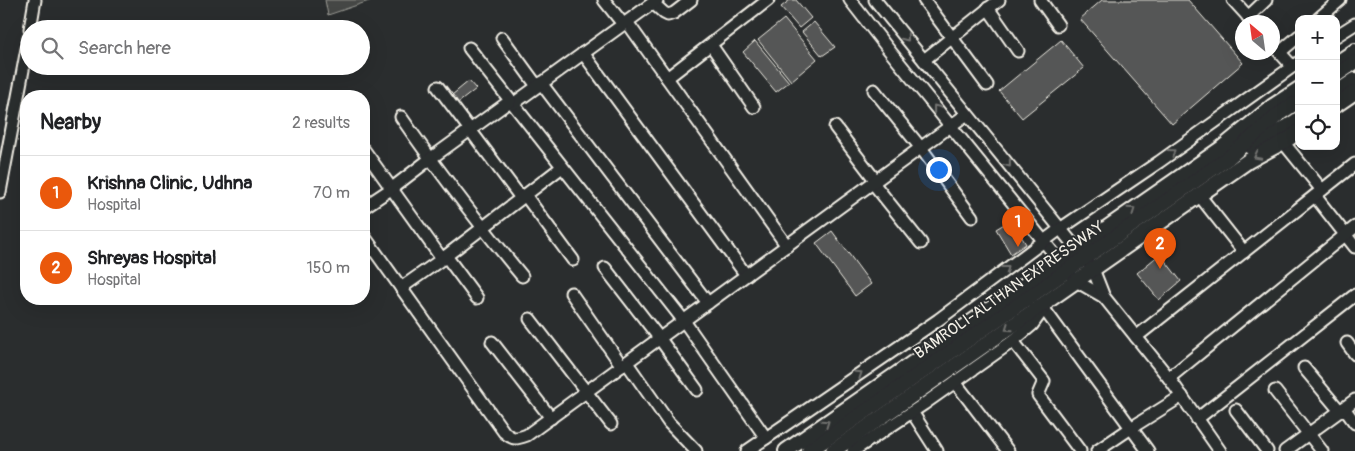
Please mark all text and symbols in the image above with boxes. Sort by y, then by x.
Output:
north arrow [1235,15,1280,60]
map controls [1295,15,1340,150]
button: + [1295,15,1340,60]
search box [20,20,370,75]
one-way arrow [901,32,909,41]
icon: search [38,34,66,62]
text: Search here [78,36,171,60]
button: − [1295,60,1340,105]
one-way arrow [932,104,941,113]
button: locate [1295,105,1340,150]
text: Nearby [40,109,101,136]
text: 2 results [292,113,350,133]
one-way arrow [1166,149,1176,158]
one-way arrow [1253,150,1262,160]
your location [926,157,952,183]
one-way arrow [1003,159,1012,168]
text: Krishna Clinic, Udhna [87,171,252,195]
text: 1 [53,183,59,203]
text: 70 m [313,183,350,203]
text: Hospital [87,195,141,215]
pin: 1 [1002,206,1034,247]
one-way arrow [1126,207,1135,216]
street label: BAMROLI-ALTHAN EXPRESSWAY [910,217,1108,363]
pin: 2 [1144,228,1176,269]
text: Shreyas Hospital [87,246,216,270]
text: 2 [52,258,60,278]
text: 150 m [306,258,350,278]
one-way arrow [1000,267,1009,275]
text: Hospital [87,270,141,290]
one-way arrow [1004,322,1014,331]
one-way arrow [854,371,863,380]
one-way arrow [820,420,830,429]

